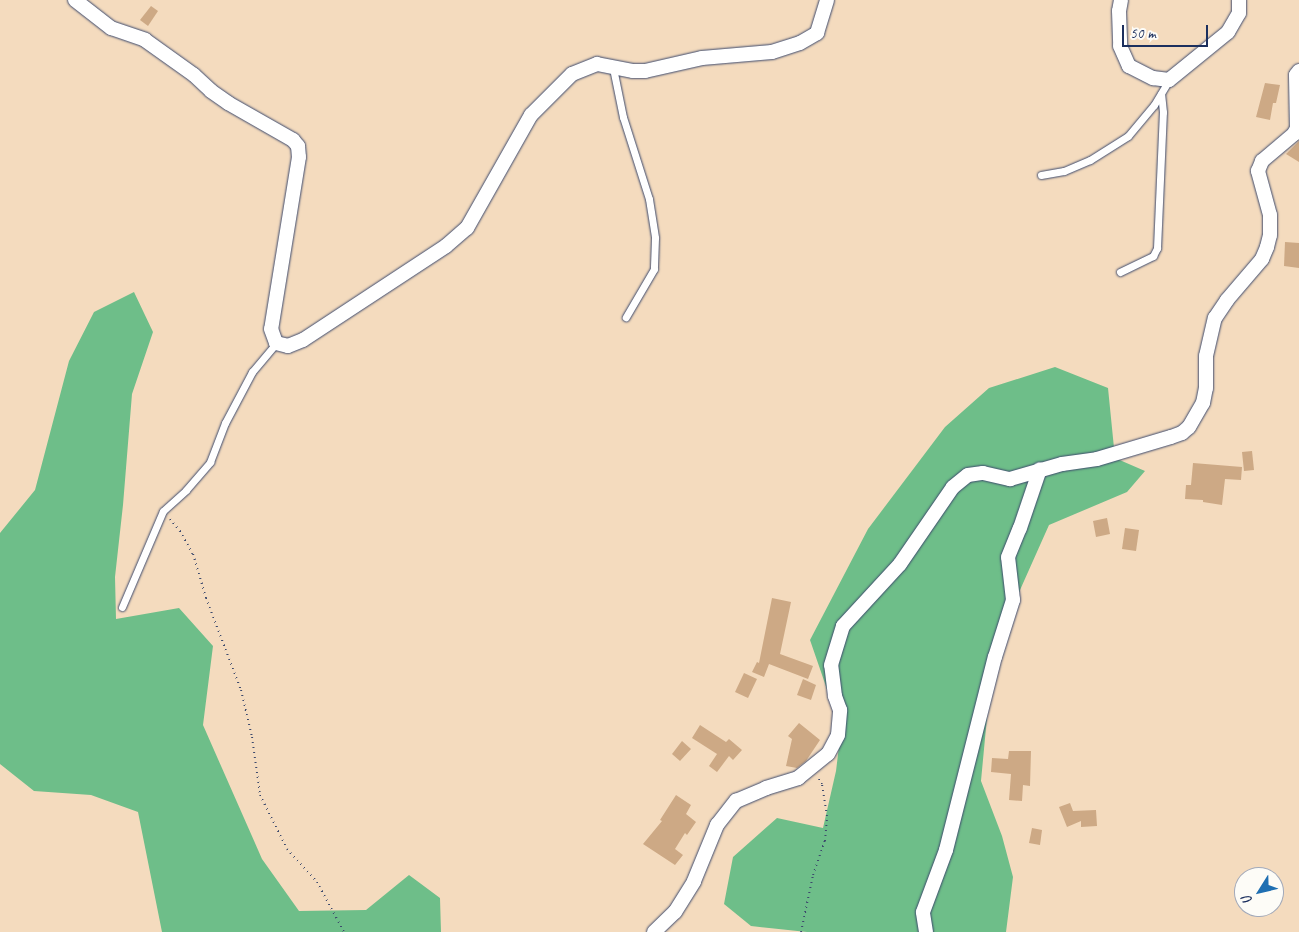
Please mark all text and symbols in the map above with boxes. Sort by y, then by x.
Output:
scale bar [1124,15,1210,47]
text: 50 m [1130,24,1156,43]
north arrow [1234,867,1284,917]
text: U [1238,893,1256,908]

